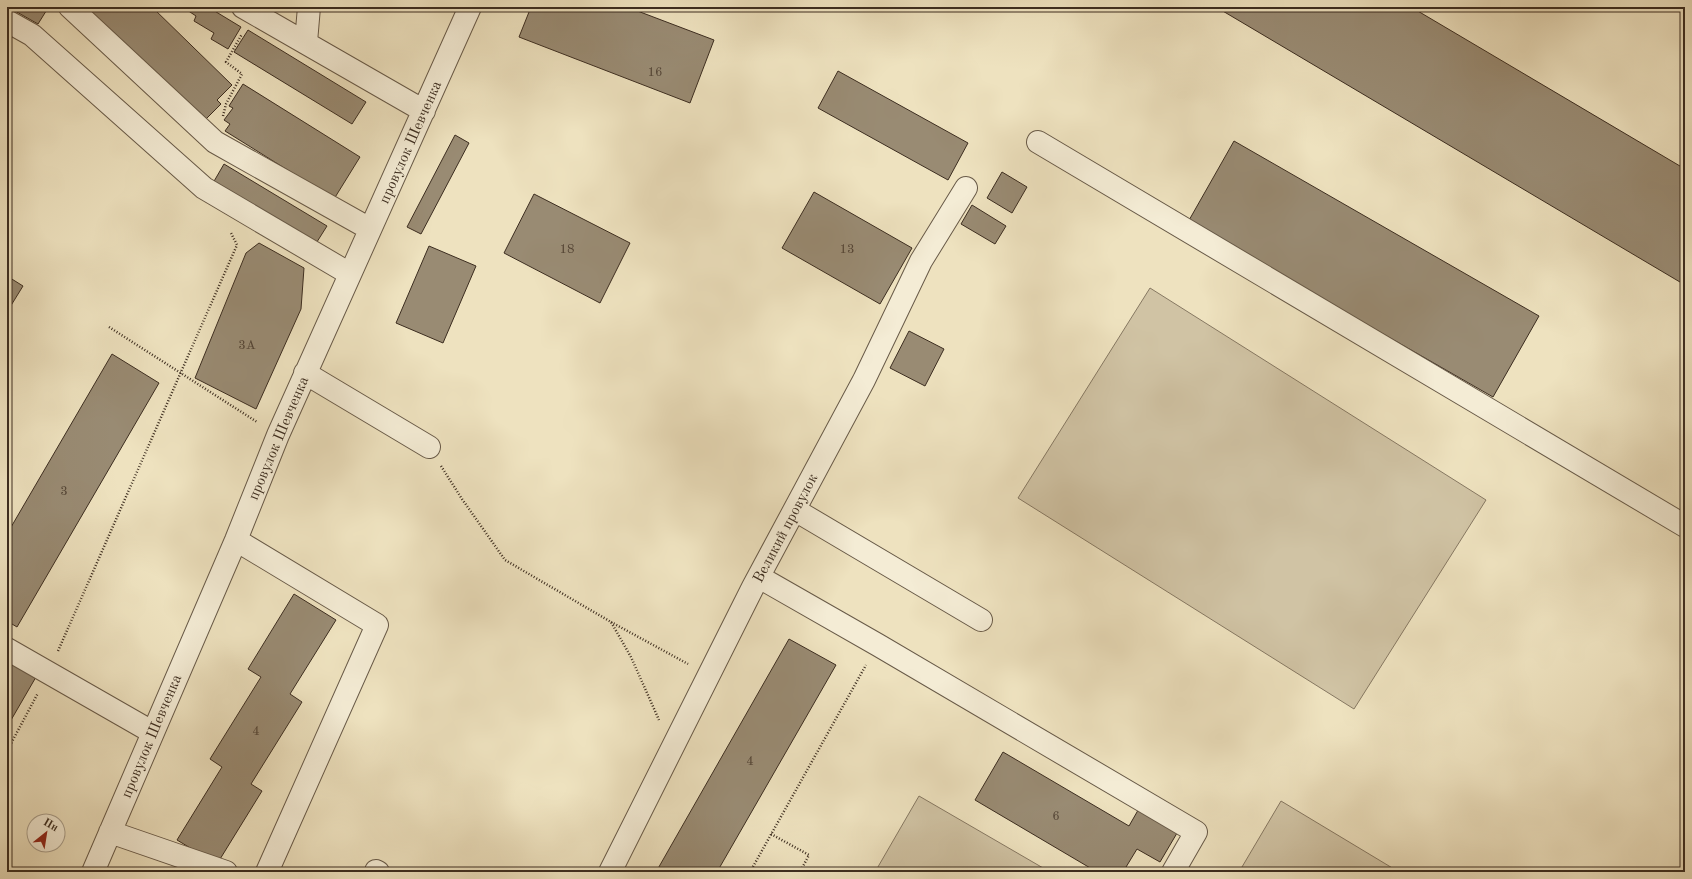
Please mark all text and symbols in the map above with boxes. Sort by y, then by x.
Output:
house number: 16 [647,66,663,79]
street label: провулок Шевченка [378,78,445,206]
house number: 18 [559,243,575,256]
house number: 13 [839,243,855,256]
house number: 3А [238,339,256,352]
street label: провулок Шевченка [247,374,312,503]
street label: Великий провулок [751,471,822,586]
house number: 3 [60,485,68,498]
street label: провулок Шевченка [120,672,185,801]
house number: 4 [252,725,260,738]
house number: 4 [746,755,754,768]
house number: 6 [1052,810,1060,823]
north arrow [26,813,66,853]
text: Пн [41,817,60,834]

